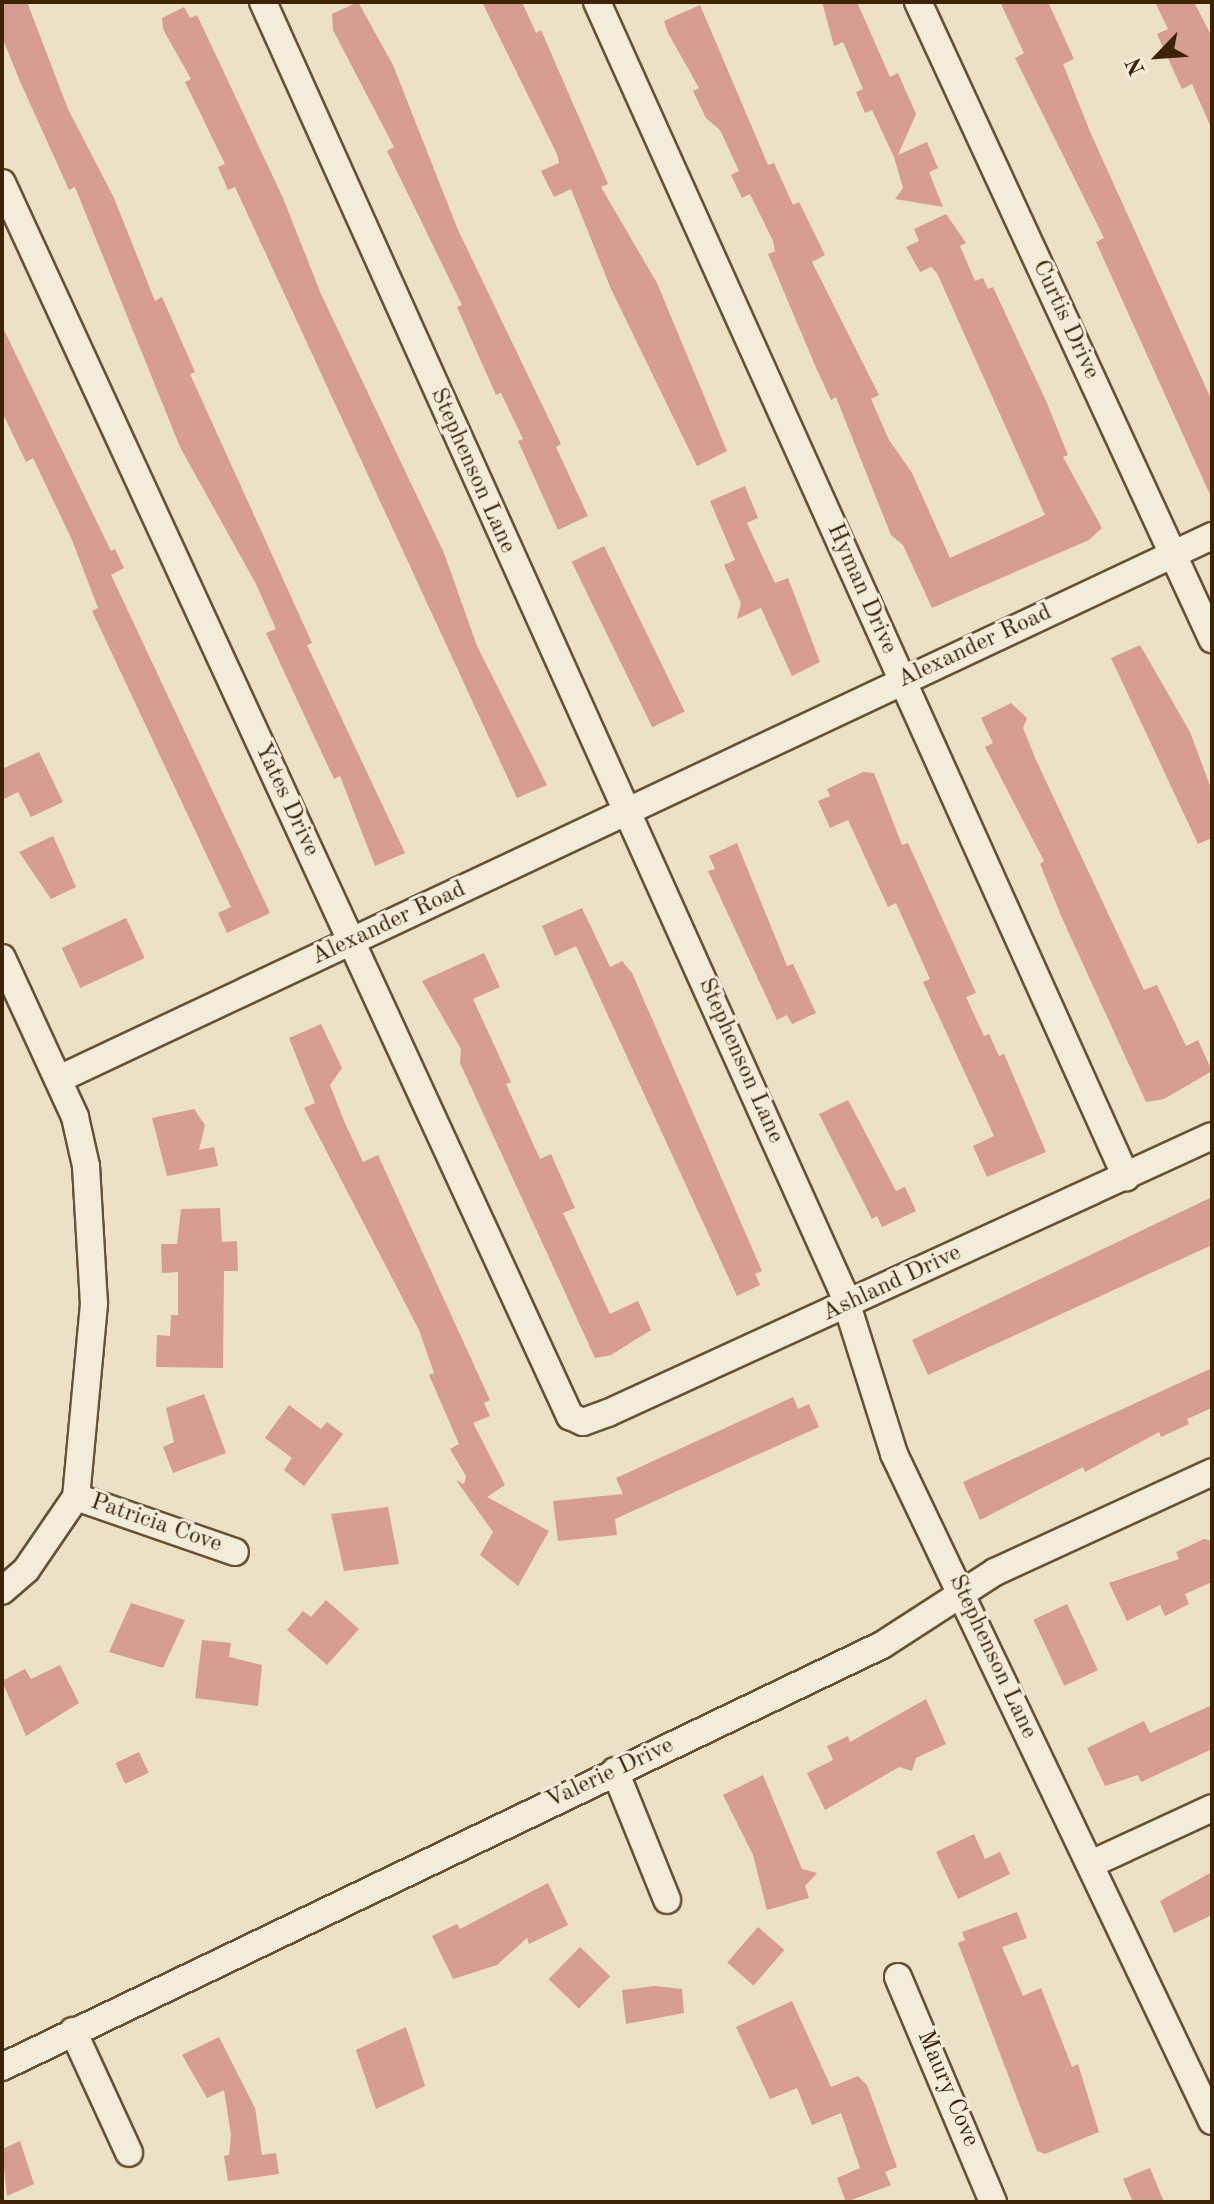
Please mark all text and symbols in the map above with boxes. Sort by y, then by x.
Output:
north arrow [1118,16,1198,96]
text: N [1123,54,1150,78]
street label: Curtis Drive [1025,256,1105,384]
street label: Stephenson Lane [423,384,521,558]
street label: Hyman Drive [819,519,903,659]
street label: Alexander Road [893,599,1057,695]
street label: Yates Drive [247,739,325,861]
street label: Alexander Road [307,876,471,972]
street label: Stephenson Lane [691,974,789,1148]
street label: Ashland Drive [818,1239,966,1329]
street label: Patricia Cove [87,1488,225,1560]
street label: Stephenson Lane [941,1570,1043,1744]
street label: Valerie Drive [542,1732,678,1816]
street label: Maury Cove [910,2026,984,2152]

